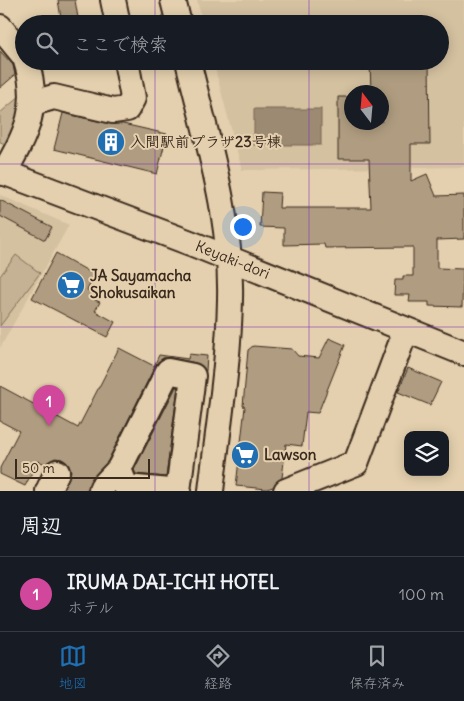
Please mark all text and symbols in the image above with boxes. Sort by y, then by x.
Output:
search box [15,15,449,70]
icon: search [33,29,61,57]
text: ここで検索 [73,32,168,56]
north arrow [344,85,389,130]
building icon: 入間駅前プラザ23号棟 [96,127,126,157]
place label: 入間駅前プラザ23号棟 [130,132,282,151]
your location [230,214,256,240]
street label: Keyaki-dori [193,236,273,283]
place label: JA Sayamacha Shokusaikan [90,266,192,302]
supermarket icon: JA Sayamacha Shokusaikan [56,270,86,300]
pin: 1 [33,385,65,426]
map controls [404,431,449,476]
button: layers [404,431,449,476]
supermarket icon: Lawson [230,440,260,470]
place label: Lawson [264,445,317,464]
scale bar [15,456,150,479]
text: 50 m [22,459,55,477]
text: 周辺 [20,512,62,539]
text: IRUMA DAI-ICHI HOTEL [67,570,279,594]
text: 1 [33,584,39,604]
text: 100 m [399,584,444,604]
text: ホテル [67,597,114,617]
tab: 地図 [59,642,87,692]
tab: 経路 [204,642,232,692]
tab: 保存済み [349,642,405,692]

